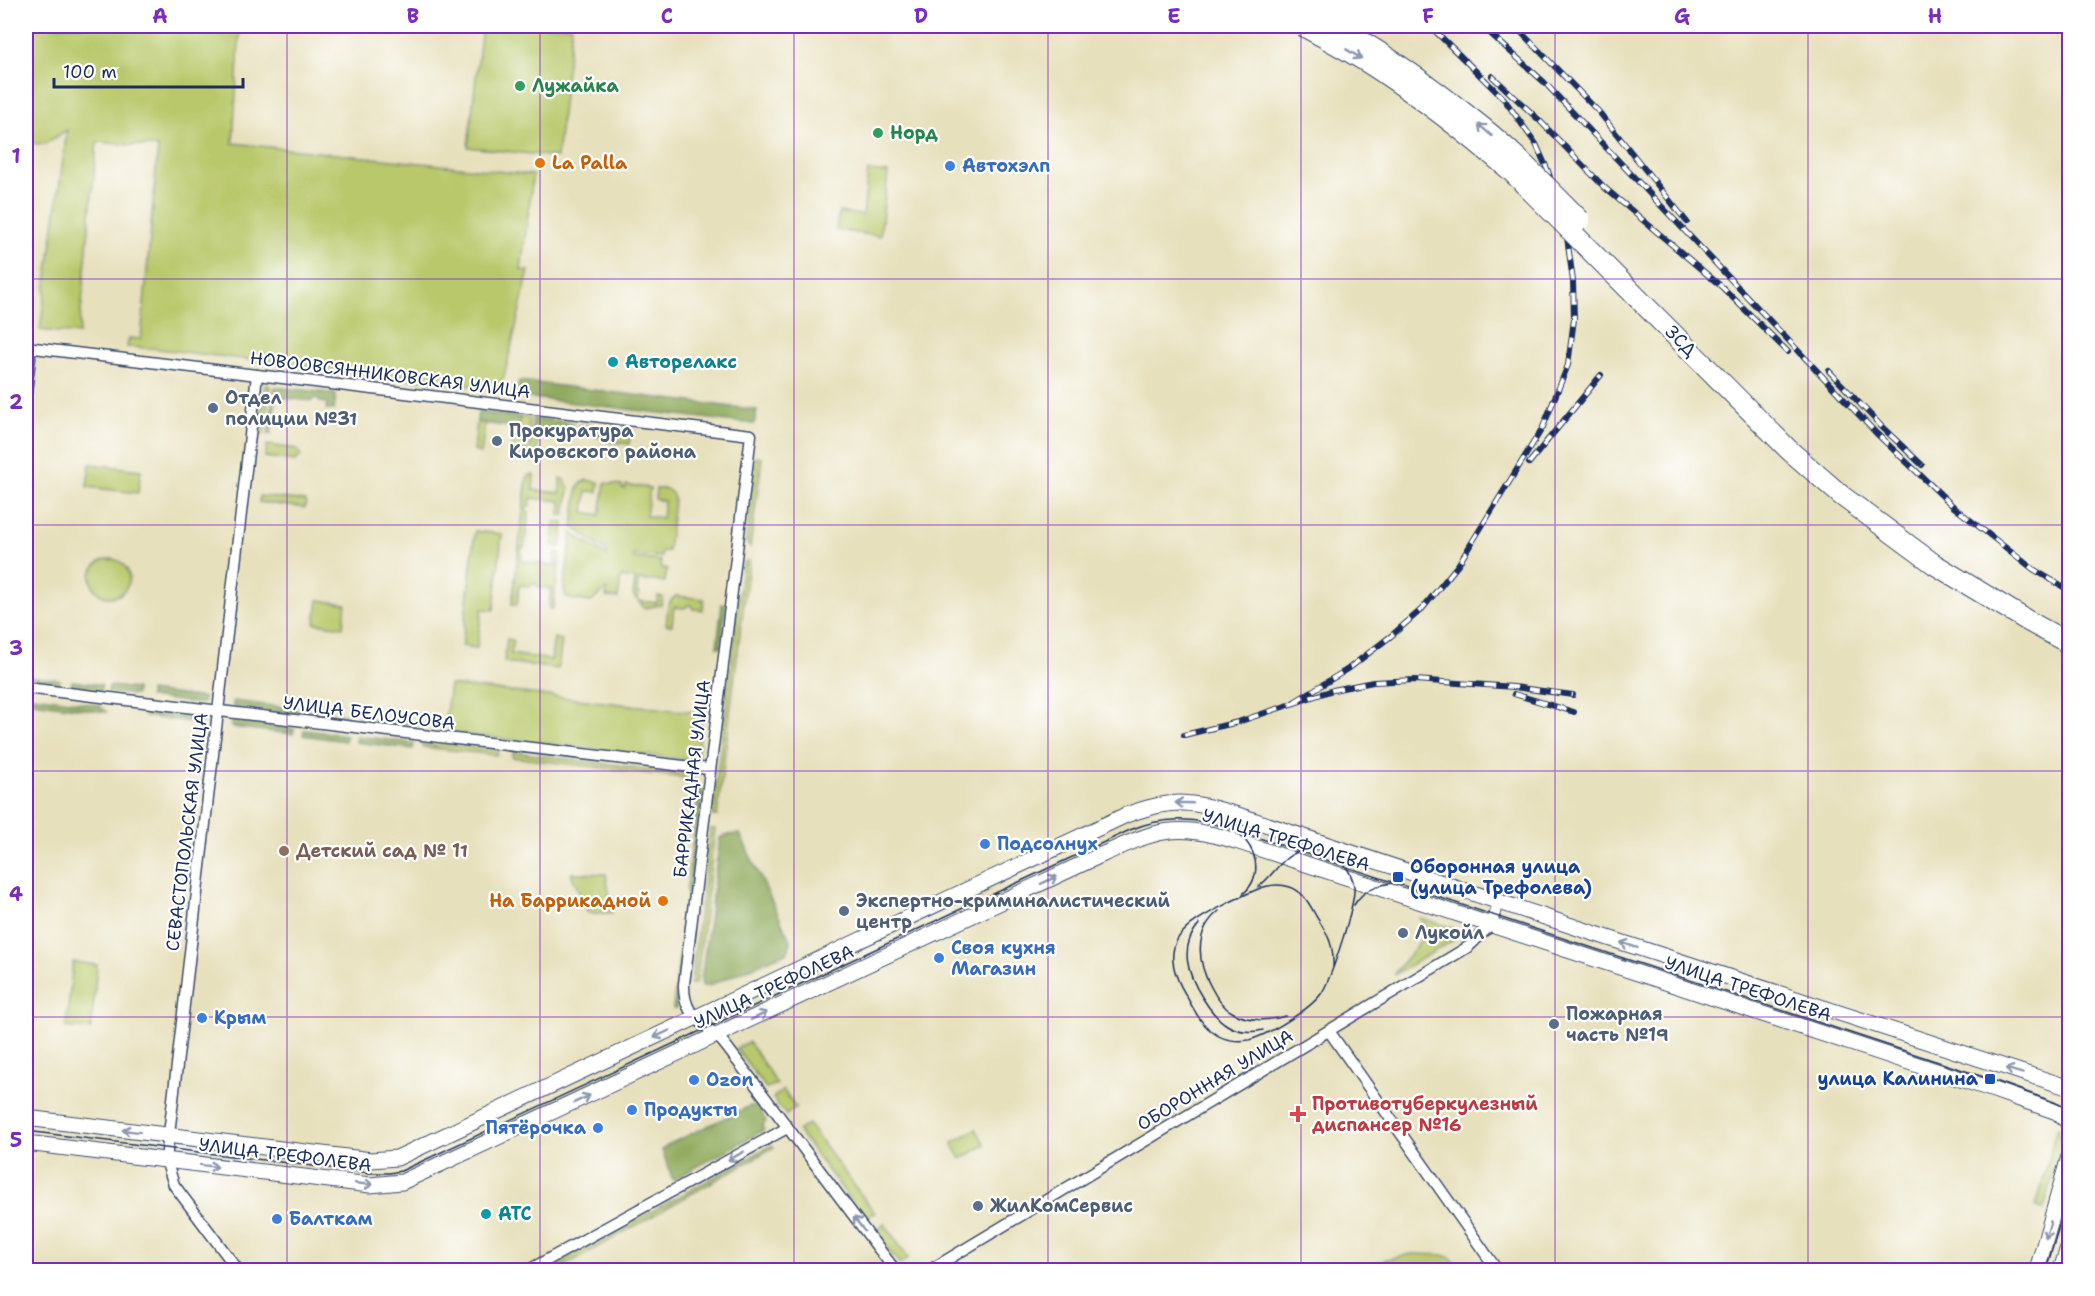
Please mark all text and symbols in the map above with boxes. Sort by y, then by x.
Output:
text: A [152,3,168,29]
text: B [407,3,419,29]
text: C [661,3,673,29]
text: D [914,3,928,29]
text: E [1167,3,1181,29]
text: F [1422,3,1434,29]
text: G [1674,3,1690,29]
text: H [1928,3,1942,29]
one-way arrow [1345,49,1362,61]
scale bar [54,51,243,89]
text: 100 m [63,60,117,84]
place label: Лужайка [532,74,619,98]
marker: Лужайка [513,79,527,93]
place label: Норд [890,121,938,145]
one-way arrow [1478,123,1493,137]
marker: Норд [871,126,885,140]
text: 1 [11,143,21,169]
place label: La Palla [552,151,628,175]
place label: Автохэлп [962,154,1051,178]
marker: La Palla [533,156,547,170]
marker: Автохэлп [943,159,957,173]
street label: ЗСД [1660,320,1702,362]
street label: НОВООВСЯННИКОВСКАЯ УЛИЦА [248,346,532,404]
place label: Авторелакс [625,350,737,374]
marker: Авторелакс [606,355,620,369]
place label: Отдел полиции №31 [225,386,357,431]
text: 2 [9,389,23,415]
marker: Отдел полиции №31 [206,401,220,415]
place label: Прокуратура Кировского района [509,419,697,464]
marker: Прокуратура Кировского района [490,434,504,448]
text: 3 [9,635,23,661]
street label: БАРРИКАДНАЯ УЛИЦА [668,678,716,880]
street label: УЛИЦА БЕЛОУСОВА [282,691,456,735]
street label: СЕВАСТОПОЛЬСКАЯ УЛИЦА [160,711,214,953]
one-way arrow [1174,797,1194,809]
street label: УЛИЦА ТРЕФОЛЕВА [1199,803,1373,877]
place label: Подсолнух [997,832,1098,856]
marker: Подсолнух [978,837,992,851]
place label: Детский сад № 11 [296,839,468,863]
marker: Детский сад № 11 [277,844,291,858]
place label: Оборонная улица (улица Трефолева) [1410,855,1592,900]
marker: Оборонная улица (улица Трефолева) [1391,870,1405,884]
one-way arrow [1040,873,1058,885]
text: 4 [9,881,23,907]
place label: На Баррикадной [489,889,652,913]
place label: Экспертно-криминалистический центр [856,889,1171,934]
marker: На Баррикадной [656,894,670,908]
marker: Экспертно-криминалистический центр [837,904,851,918]
place label: Лукойл [1415,921,1484,945]
marker: Лукойл [1396,926,1410,940]
place label: Своя кухня Магазин [951,936,1056,981]
street label: УЛИЦА ТРЕФОЛЕВА [690,939,858,1035]
one-way arrow [1620,939,1639,950]
marker: Своя кухня Магазин [932,951,946,965]
street label: УЛИЦА ТРЕФОЛЕВА [1662,951,1834,1027]
place label: Пожарная часть №19 [1566,1002,1669,1047]
place label: Крым [214,1006,266,1030]
one-way arrow [749,1009,767,1021]
marker: Крым [195,1011,209,1025]
marker: Пожарная часть №19 [1547,1017,1561,1031]
street label: ОБОРОННАЯ УЛИЦА [1133,1024,1297,1136]
one-way arrow [653,1029,671,1041]
one-way arrow [2005,1065,2024,1076]
place label: улица Калинина [1818,1067,1979,1091]
place label: Ozon [706,1068,753,1092]
marker: улица Калинина [1983,1072,1997,1086]
marker: Ozon [687,1073,701,1087]
one-way arrow [573,1092,591,1104]
place label: Противотуберкулезный диспансер №16 [1312,1092,1538,1137]
place label: Продукты [644,1098,738,1122]
marker: Продукты [625,1103,639,1117]
marker: Противотуберкулезный диспансер №16 [1289,1105,1307,1123]
place label: Пятёрочка [486,1116,587,1140]
marker: Пятёрочка [591,1121,605,1135]
one-way arrow [121,1125,141,1136]
text: 5 [10,1127,22,1153]
street label: УЛИЦА ТРЕФОЛЕВА [197,1132,373,1178]
one-way arrow [728,1150,745,1162]
one-way arrow [198,1160,218,1171]
one-way arrow [353,1179,373,1190]
place label: ЖилКомСервис [990,1194,1133,1218]
marker: ЖилКомСервис [971,1199,985,1213]
place label: АТС [498,1202,532,1226]
place label: Балткам [289,1207,373,1231]
marker: АТС [479,1207,493,1221]
marker: Балткам [270,1212,284,1226]
one-way arrow [853,1216,866,1232]
one-way arrow [2042,1220,2053,1239]

